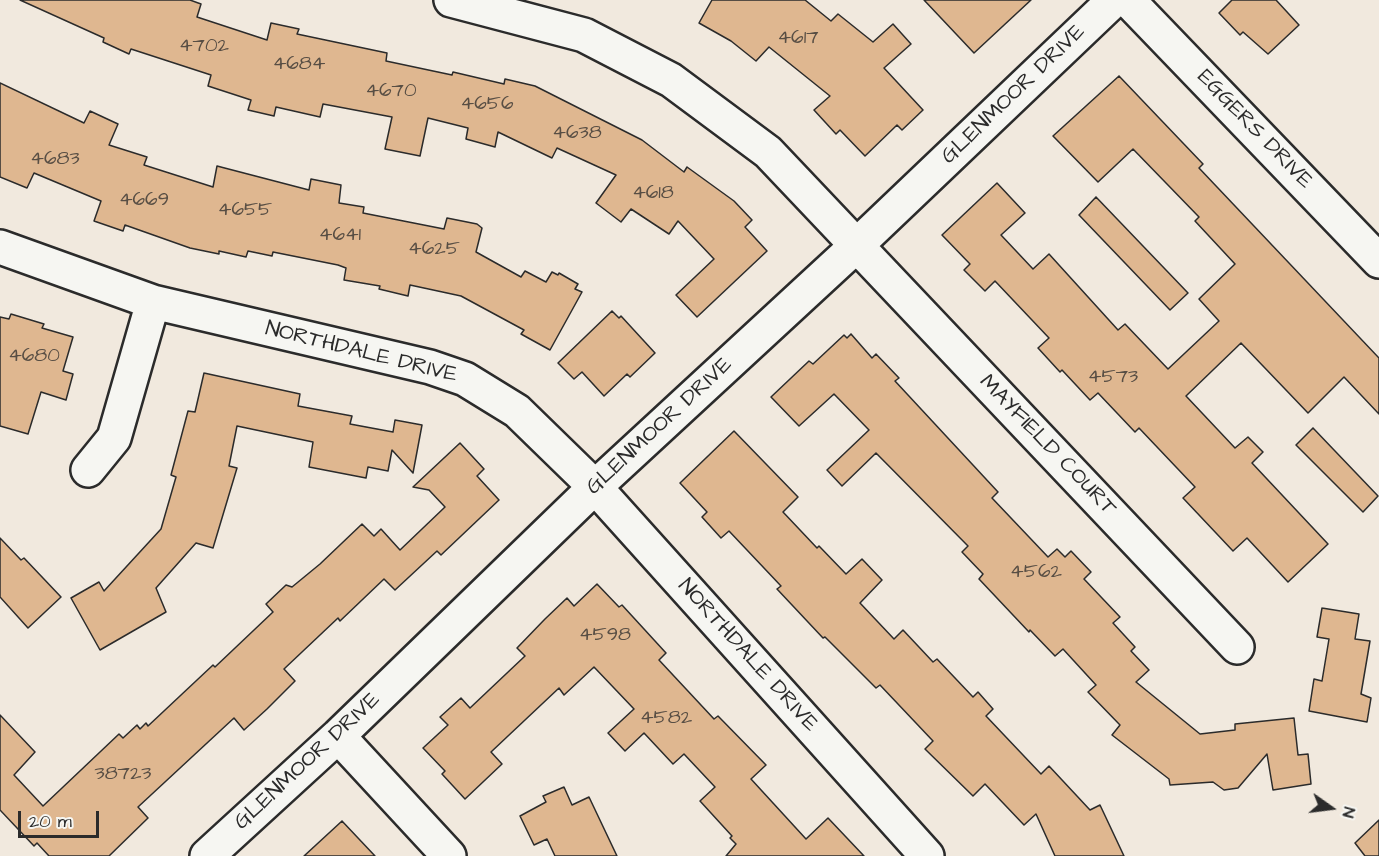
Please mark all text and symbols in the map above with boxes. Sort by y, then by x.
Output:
street label: GLENMOOR DRIVE [937,20,1091,170]
house number: 4617 [777,27,819,51]
house number: 4702 [179,35,229,59]
house number: 4684 [273,53,325,77]
street label: EGGERS DRIVE [1191,65,1317,195]
house number: 4670 [365,80,417,104]
house number: 4656 [461,93,513,117]
house number: 4638 [552,122,602,146]
house number: 4683 [30,148,80,172]
house number: 4618 [632,182,674,206]
house number: 4669 [119,189,169,213]
house number: 4655 [218,199,272,223]
house number: 4641 [319,224,361,248]
house number: 4625 [408,238,460,262]
street label: NORTHDALE DRIVE [262,316,460,390]
house number: 4680 [8,345,60,369]
street label: GLENMOOR DRIVE [582,353,738,501]
house number: 4573 [1088,366,1138,390]
street label: MAYFIELD COURT [973,370,1121,522]
house number: 4562 [1010,561,1062,585]
street label: NORTHDALE DRIVE [671,574,823,738]
house number: 4598 [579,624,631,648]
street label: GLENMOOR DRIVE [230,688,386,836]
house number: 4582 [640,707,692,731]
house number: 38723 [94,763,152,787]
north arrow [1301,778,1361,838]
scale bar [21,799,102,837]
text: N [1337,805,1360,820]
text: 20 m [29,809,72,834]

